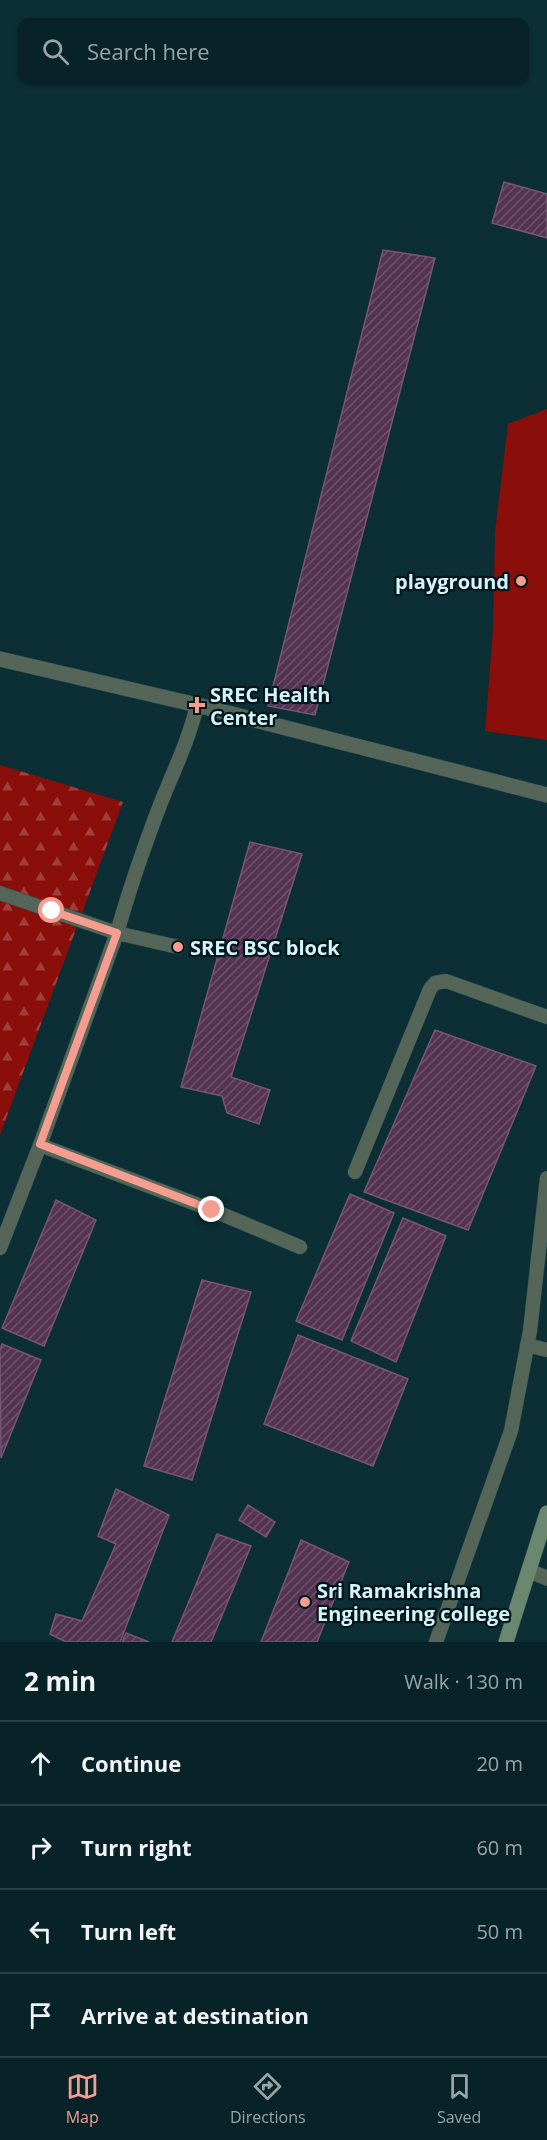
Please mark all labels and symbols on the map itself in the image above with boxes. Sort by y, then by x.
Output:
place label: playground [395,568,509,595]
marker: playground [514,574,528,588]
place label: SREC Health Center [210,681,331,731]
marker: SREC Health Center [188,696,206,714]
route start [38,897,64,923]
place label: SREC BSC block [190,934,340,961]
marker: SREC BSC block [171,940,185,954]
route end [198,1196,224,1222]
place label: Sri Ramakrishna Engineering college [317,1577,510,1627]
marker: Sri Ramakrishna Engineering college [298,1595,312,1609]

